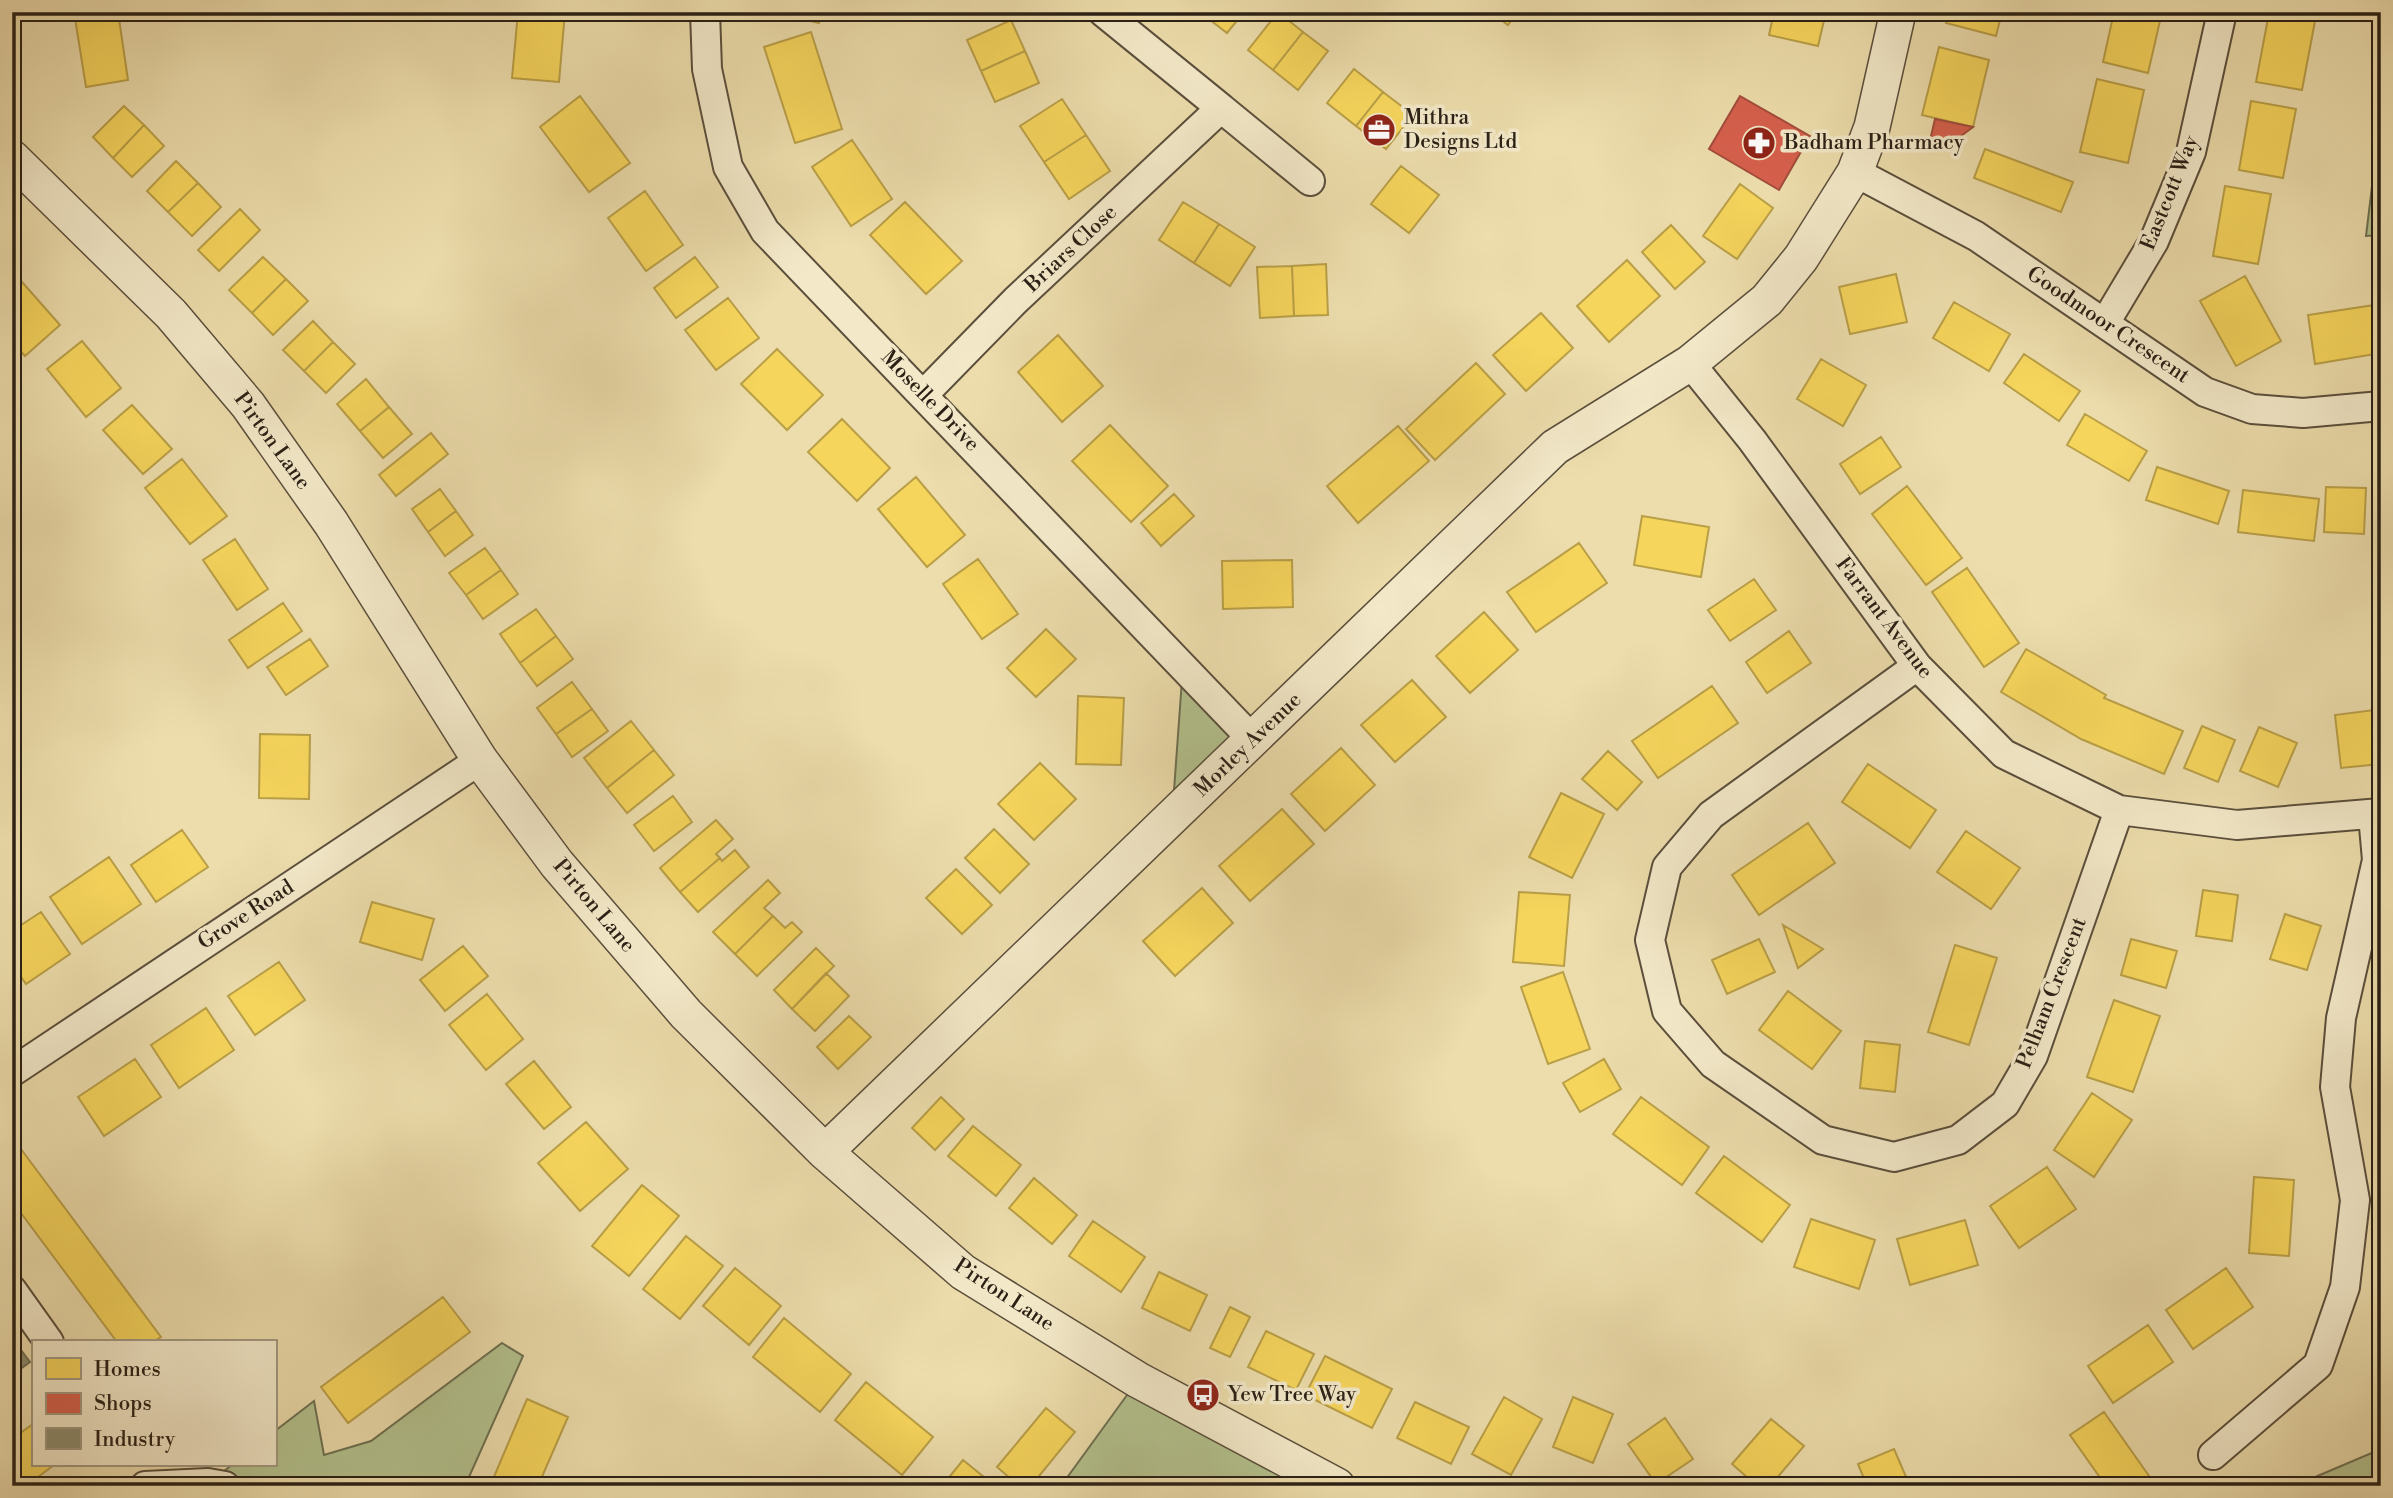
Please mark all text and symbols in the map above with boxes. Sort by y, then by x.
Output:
place label: Mithra Designs Ltd [1404,105,1517,155]
office icon: Mithra Designs Ltd [1360,111,1398,149]
pharmacy icon: Badham Pharmacy [1740,124,1778,162]
place label: Badham Pharmacy [1783,130,1965,156]
street label: Eastcott Way [2135,131,2205,254]
street label: Briars Close [1019,200,1123,299]
street label: Goodmoor Crescent [2022,261,2195,389]
street label: Moselle Drive [875,345,985,457]
street label: Pirton Lane [228,387,316,495]
street label: Farrant Avenue [1830,552,1938,684]
street label: Morley Avenue [1189,687,1307,803]
street label: Pirton Lane [547,854,641,958]
street label: Grove Road [193,874,299,956]
street label: Pelham Crescent [2011,913,2093,1072]
street label: Pirton Lane [949,1253,1059,1337]
legend [32,1340,276,1466]
text: Homes [94,1357,161,1383]
bus stop icon: Yew Tree Way [1184,1376,1222,1414]
place label: Yew Tree Way [1227,1382,1357,1408]
text: Shops [94,1391,152,1417]
text: Industry [94,1427,176,1453]

